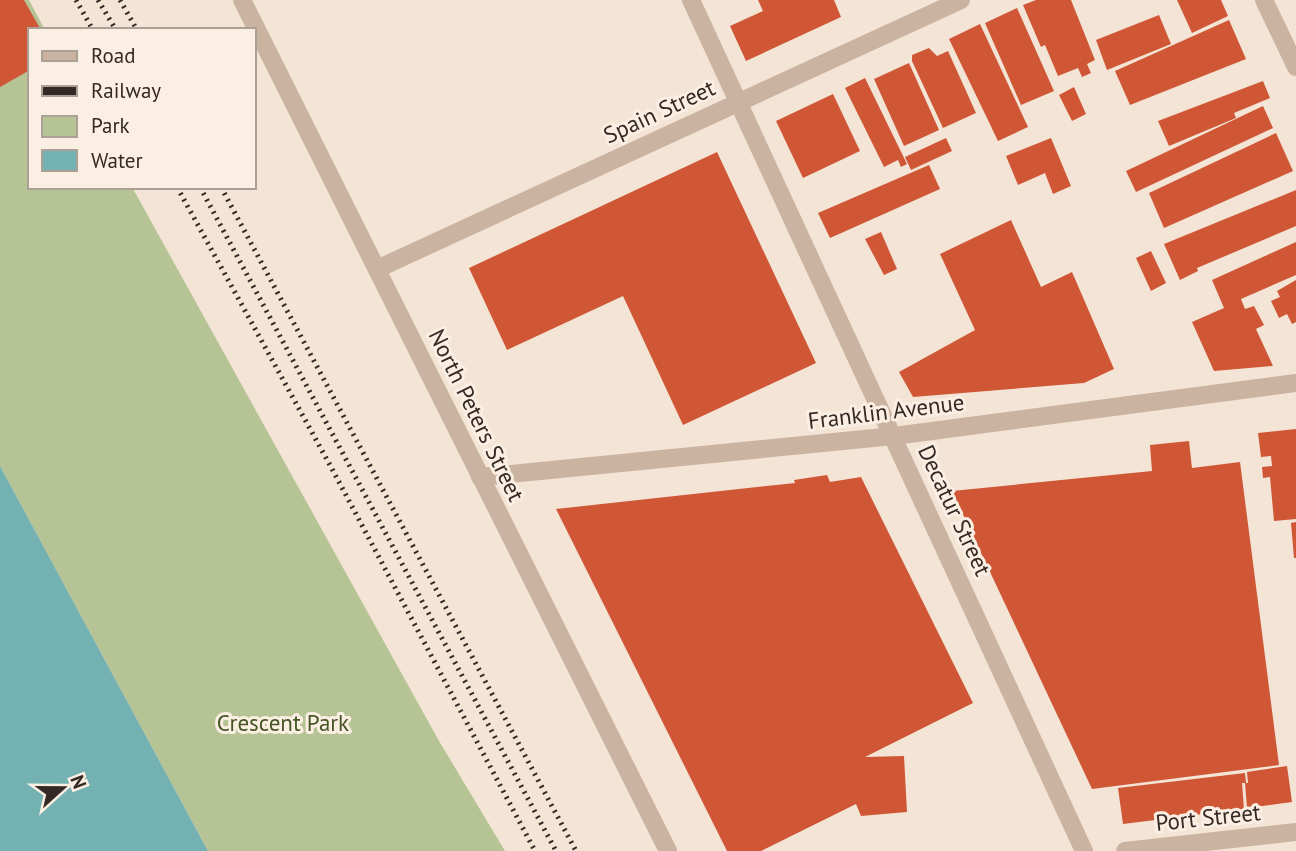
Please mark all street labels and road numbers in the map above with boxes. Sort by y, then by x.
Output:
street label: Spain Street [599,72,720,149]
street label: North Peters Street [423,324,531,506]
street label: Franklin Avenue [806,387,966,435]
street label: Decatur Street [912,440,998,580]
street label: Port Street [1154,797,1262,837]

